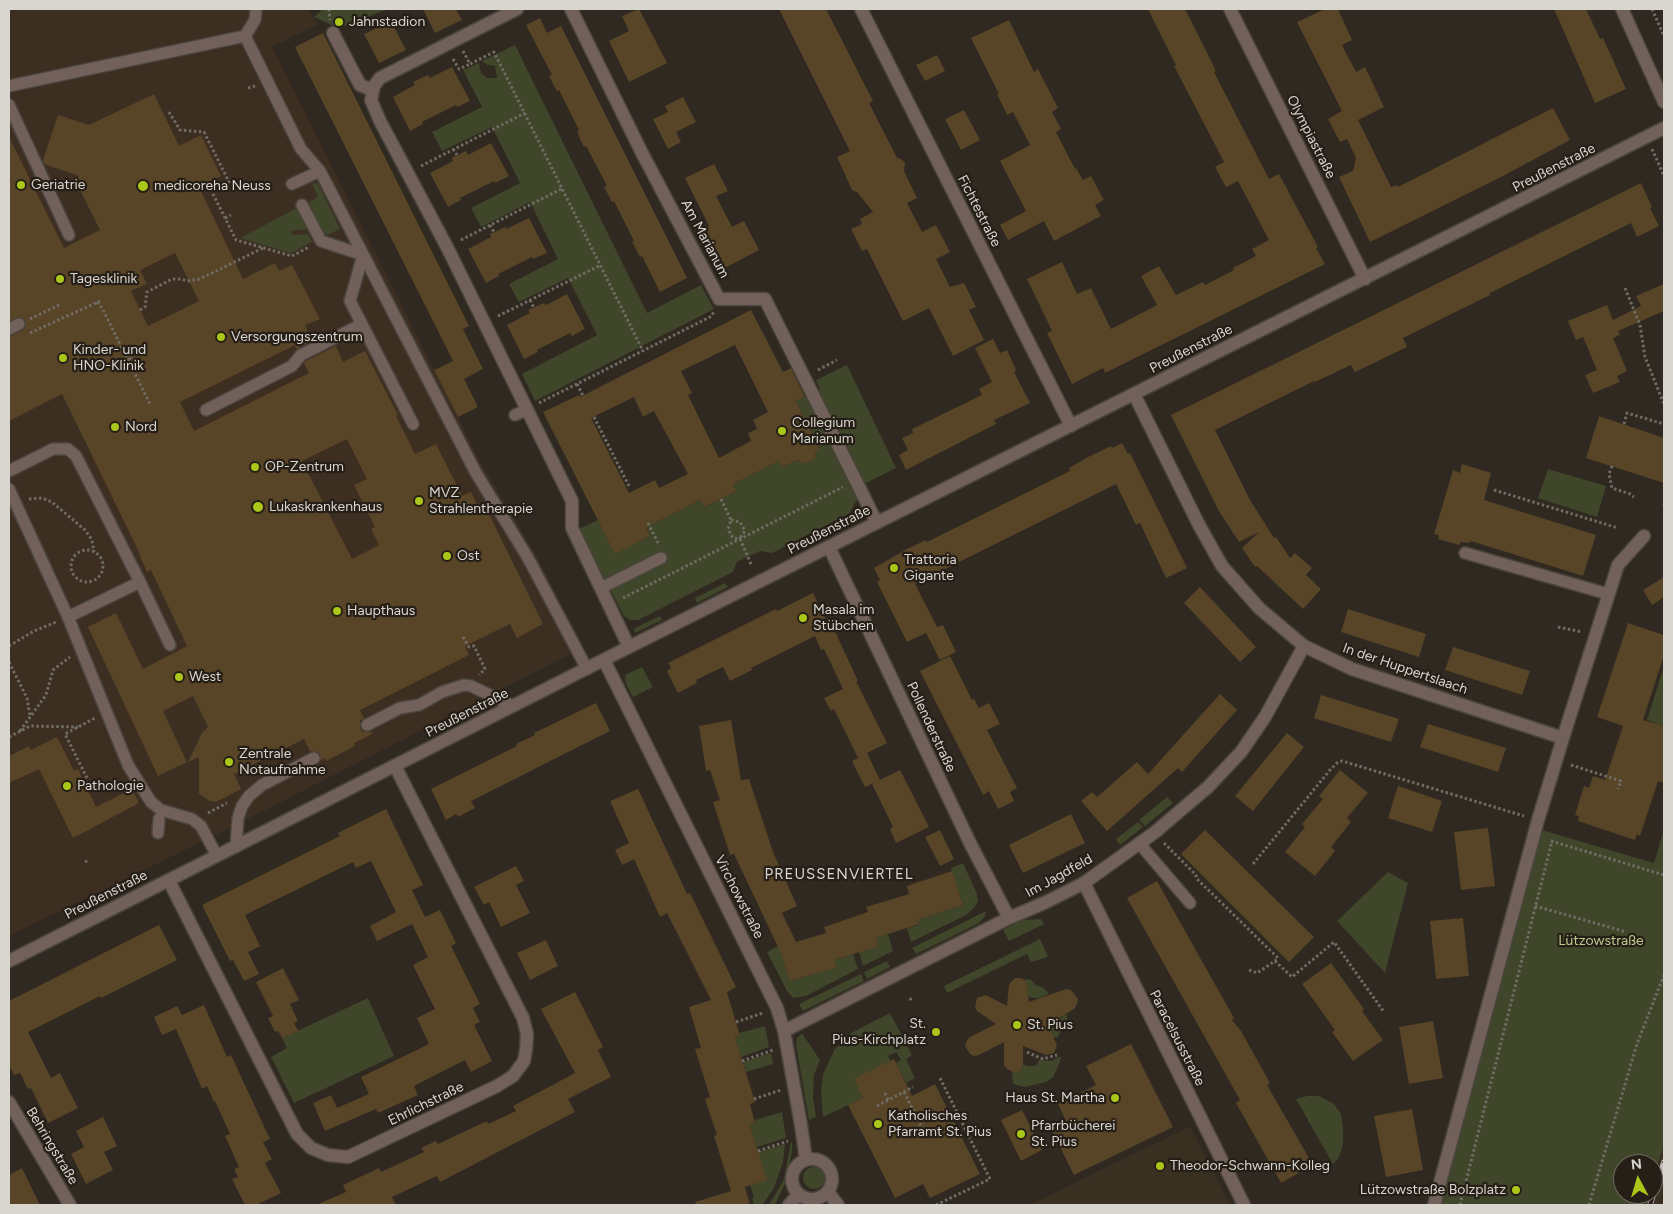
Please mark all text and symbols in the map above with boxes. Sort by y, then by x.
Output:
place label: Jahnstadion [349,14,425,30]
marker: Jahnstadion [333,16,345,28]
street label: Olympiastraße [1283,93,1339,181]
street label: Preußenstraße [1510,140,1598,196]
street label: Fichtestraße [954,172,1004,250]
place label: Geriatrie [31,177,85,193]
place label: medicoreha Neuss [154,178,271,194]
marker: Geriatrie [15,179,27,191]
marker: medicoreha Neuss [136,179,150,193]
street label: Am Marianum [677,197,733,281]
place label: Tagesklinik [70,271,137,287]
marker: Tagesklinik [54,273,66,285]
street label: Preußenstraße [1147,321,1235,377]
place label: Versorgungszentrum [231,329,363,345]
marker: Versorgungszentrum [215,331,227,343]
place label: Kinder- und HNO-Klinik [73,342,146,374]
marker: Kinder- und HNO-Klinik [57,352,69,364]
place label: Collegium Marianum [792,415,855,448]
place label: Nord [125,419,157,435]
marker: Nord [109,421,121,433]
marker: Collegium Marianum [776,425,788,437]
place label: OP-Zentrum [265,459,344,475]
marker: OP-Zentrum [249,461,261,473]
place label: MVZ Strahlentherapie [429,485,533,518]
marker: MVZ Strahlentherapie [413,495,425,507]
place label: Lukaskrankenhaus [269,499,382,515]
marker: Lukaskrankenhaus [251,500,265,514]
street label: Preußenstraße [785,502,873,558]
place label: Ost [457,548,480,564]
marker: Ost [441,550,453,562]
place label: Trattoria Gigante [904,552,957,584]
marker: Trattoria Gigante [888,562,900,574]
place label: Masala im Stübchen [813,602,874,634]
place label: Haupthaus [347,603,415,619]
marker: Haupthaus [331,605,343,617]
marker: Masala im Stübchen [797,612,809,624]
street label: In der Huppertslaach [1340,640,1470,698]
place label: West [189,669,221,685]
marker: West [173,671,185,683]
street label: Pollenderstraße [903,679,959,775]
street label: Preußenstraße [423,685,511,741]
place label: Zentrale Notaufnahme [239,746,326,779]
marker: Zentrale Notaufnahme [223,756,235,768]
place label: Pathologie [77,778,144,794]
marker: Pathologie [61,780,73,792]
street label: Im Jagdfeld [1023,851,1095,901]
street label: Virchowstraße [711,853,767,941]
district label: PREUSSENVIERTEL [763,866,915,884]
street label: Preußenstraße [62,867,150,923]
park label: Lützowstraße [1558,933,1644,949]
street label: Paracelsusstraße [1146,987,1208,1089]
place label: St. Pius-Kirchplatz [832,1016,926,1048]
place label: St. Pius [1027,1017,1073,1033]
marker: St. Pius [1011,1019,1023,1031]
marker: St. Pius-Kirchplatz [930,1026,942,1038]
street label: Ehrlichstraße [386,1079,466,1129]
place label: Haus St. Martha [1005,1090,1105,1106]
marker: Haus St. Martha [1109,1092,1121,1104]
street label: Behringstraße [22,1104,82,1188]
place label: Katholisches Pfarramt St. Pius [888,1108,992,1140]
marker: Katholisches Pfarramt St. Pius [872,1118,884,1130]
place label: Pfarrbücherei St. Pius [1031,1118,1115,1150]
marker: Pfarrbücherei St. Pius [1015,1128,1027,1140]
north arrow [1613,1154,1663,1204]
text: N [1630,1156,1643,1174]
place label: Theodor-Schwann-Kolleg [1170,1158,1330,1174]
marker: Theodor-Schwann-Kolleg [1154,1160,1166,1172]
place label: Lützowstraße Bolzplatz [1360,1182,1506,1198]
marker: Lützowstraße Bolzplatz [1510,1184,1522,1196]

